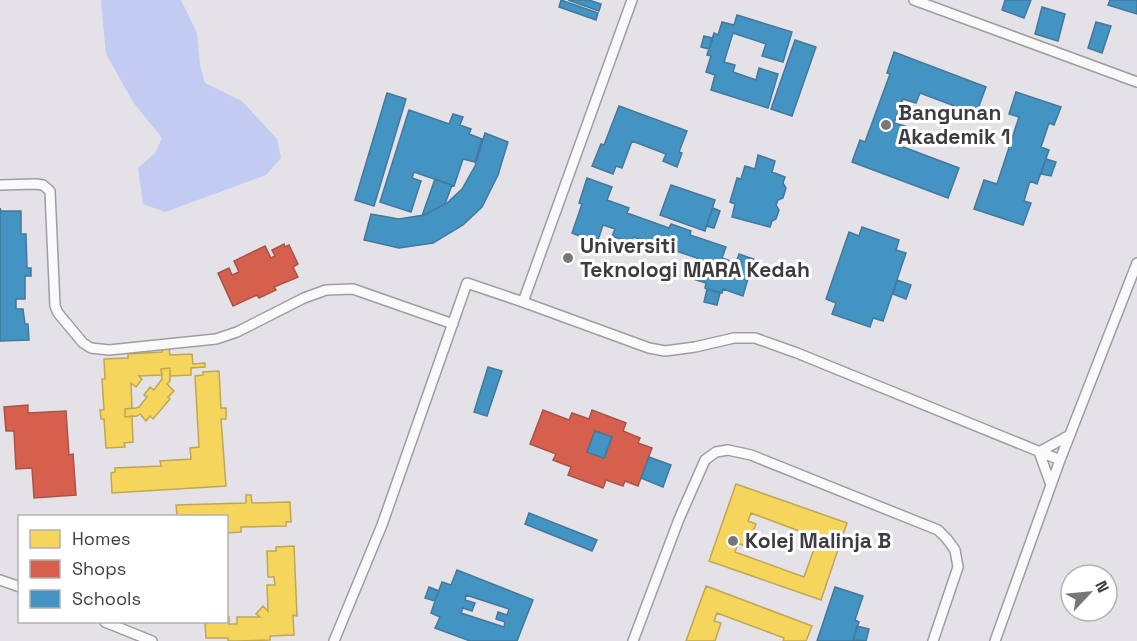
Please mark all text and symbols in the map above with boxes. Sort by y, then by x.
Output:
place label: Bangunan Akademik 1 [898,99,1011,150]
marker: Bangunan Akademik 1 [879,118,893,132]
place label: Universiti Teknologi MARA Kedah [580,232,810,283]
marker: Universiti Teknologi MARA Kedah [561,251,575,265]
legend [18,515,228,623]
text: Homes [72,527,131,550]
place label: Kolej Malinja B [745,527,891,554]
marker: Kolej Malinja B [726,534,740,548]
text: Shops [72,557,126,580]
north arrow [1059,563,1119,623]
text: N [1090,577,1114,596]
text: Schools [72,587,141,610]

